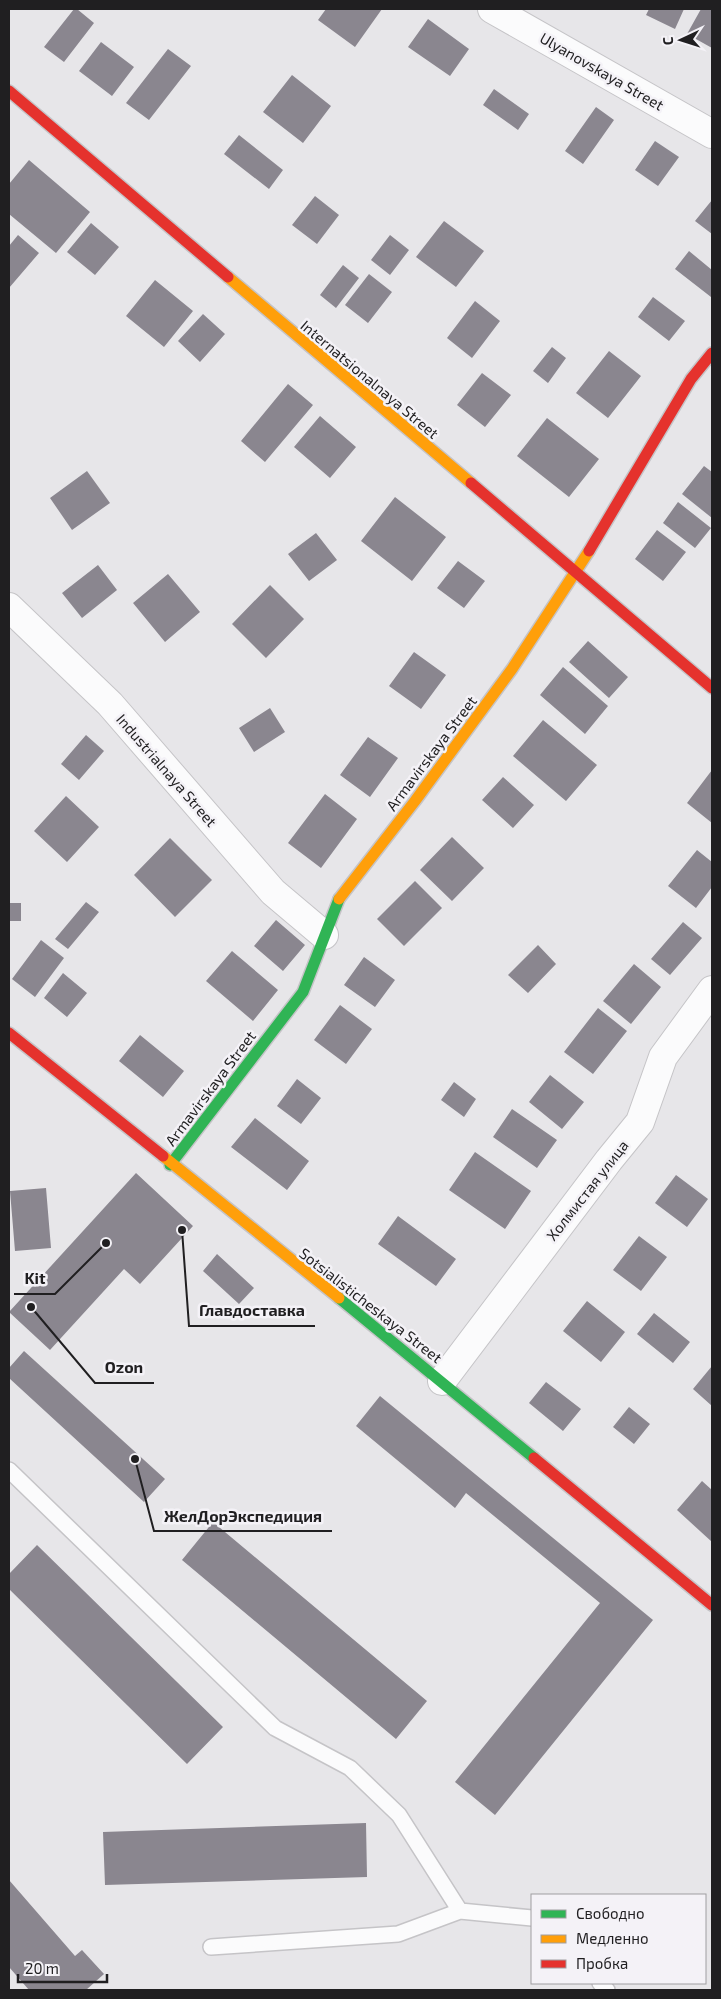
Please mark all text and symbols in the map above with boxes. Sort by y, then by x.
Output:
north arrow [656,15,706,65]
street label: Ulyanovskaya Street [537,28,667,114]
text: С [659,36,676,46]
street label: Internatsionalnaya Street [297,316,443,442]
street label: Armavirskaya Street [382,692,480,814]
street label: Industrialnaya Street [113,710,221,830]
street label: Armavirskaya Street [161,1027,259,1149]
street label: Холмистая улица [542,1136,633,1244]
street label: Sotsialisticheskaya Street [296,1244,446,1366]
callout: Kit [14,1263,55,1294]
text: Kit [24,1268,46,1287]
callout: Главдоставка [189,1295,315,1326]
text: Главдоставка [199,1300,305,1319]
callout: Ozon [95,1352,154,1383]
text: Ozon [105,1357,143,1376]
callout: ЖелДорЭкспедиция [154,1500,332,1531]
text: ЖелДорЭкспедиция [164,1506,322,1525]
legend [531,1894,706,1984]
text: Свободно [576,1904,645,1922]
text: Медленно [576,1929,649,1947]
scale bar [18,1952,106,1984]
text: Пробка [576,1954,628,1972]
text: 20 m [25,1959,59,1977]

